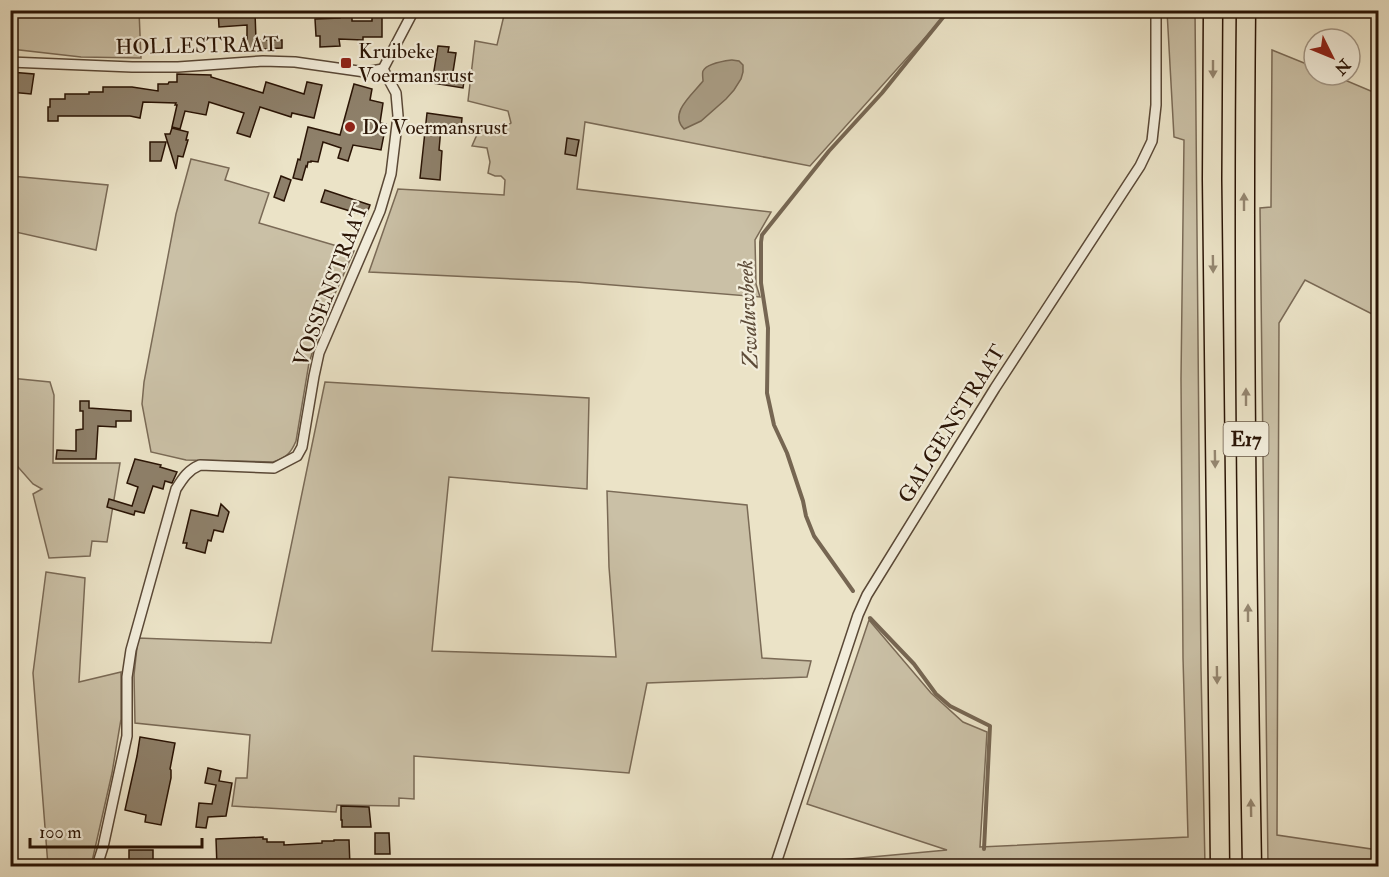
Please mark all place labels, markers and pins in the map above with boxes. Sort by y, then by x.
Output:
place label: Kruibeke Voermansrust [358,38,474,89]
marker: Kruibeke Voermansrust [339,56,353,70]
place label: De Voermansrust [362,114,508,141]
marker: De Voermansrust [343,120,357,134]

